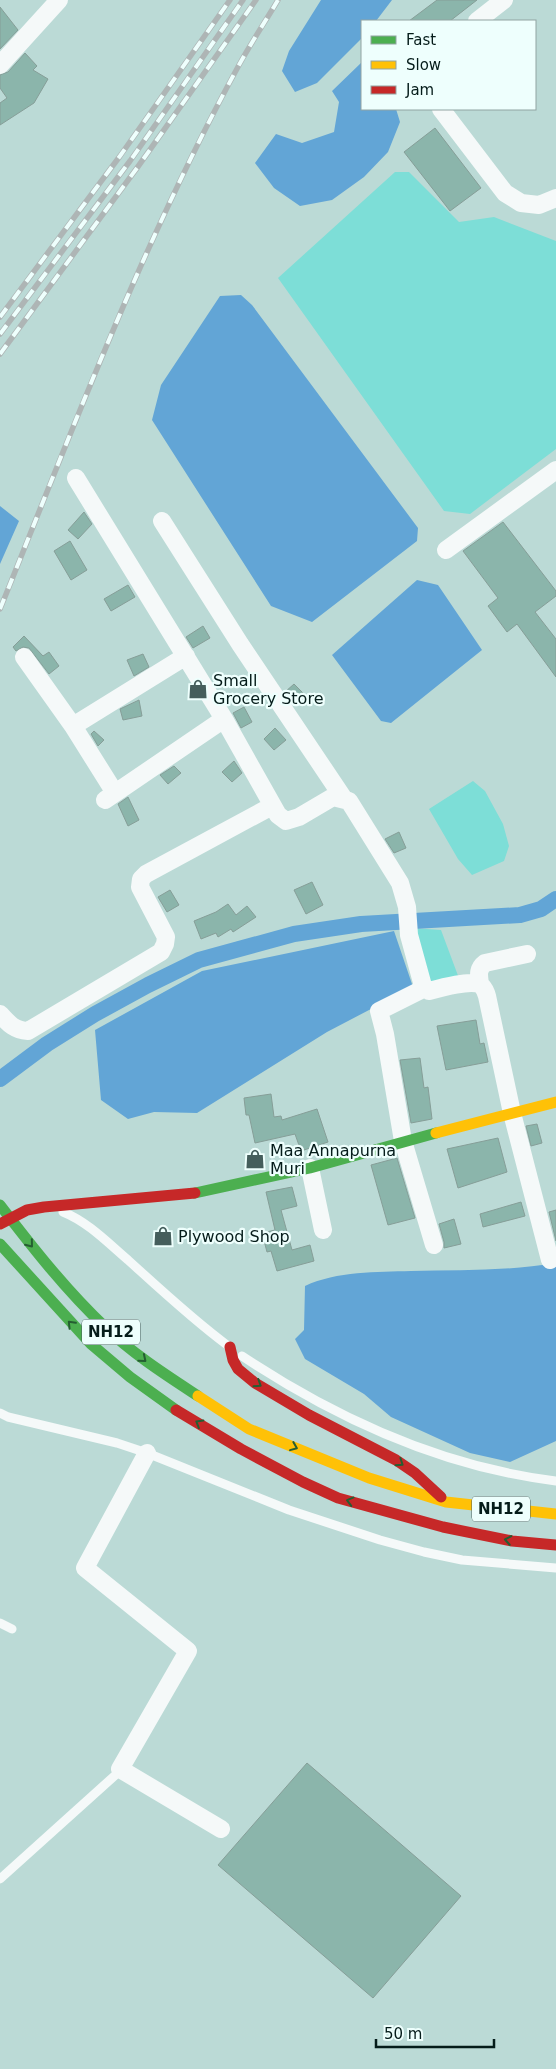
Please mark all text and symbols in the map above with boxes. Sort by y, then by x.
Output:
legend [361,20,536,110]
text: Fast [406,31,436,49]
text: Slow [406,56,441,74]
text: Jam [405,81,434,99]
place label: Small Grocery Store [213,671,323,708]
shop icon: Small Grocery Store [187,678,209,700]
place label: Maa Annapurna Muri [270,1141,396,1178]
shop icon: Maa Annapurna Muri [244,1148,266,1170]
shop icon: Plywood Shop [152,1225,174,1247]
place label: Plywood Shop [178,1227,290,1246]
one-way arrow [24,1238,32,1247]
one-way arrow [68,1320,77,1329]
road number: NH12 [82,1320,140,1344]
one-way arrow [138,1354,147,1363]
one-way arrow [253,1378,262,1388]
one-way arrow [195,1420,204,1430]
one-way arrow [289,1441,298,1452]
one-way arrow [395,1456,404,1466]
one-way arrow [345,1496,354,1507]
road number: NH12 [472,1496,530,1522]
one-way arrow [503,1535,512,1545]
scale bar [376,2016,494,2048]
text: 50 m [384,2025,422,2043]

